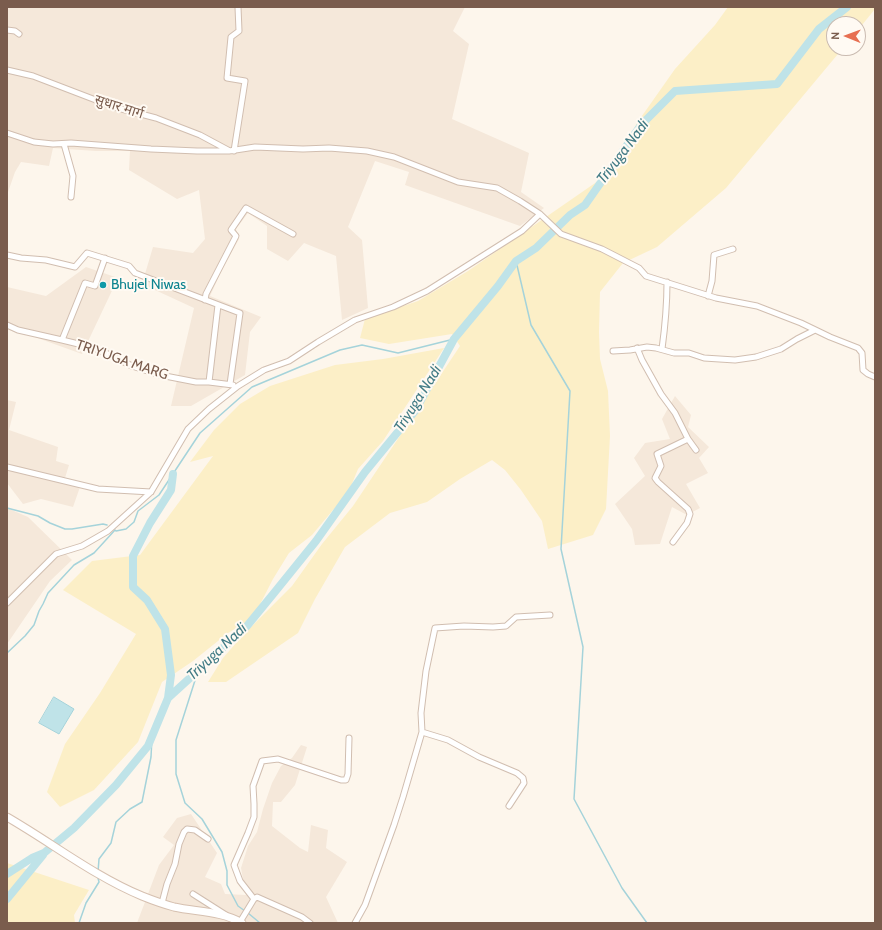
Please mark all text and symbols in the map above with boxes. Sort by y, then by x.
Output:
north arrow [826,16,866,56]
text: N [828,32,842,40]
street label: सुधार मार्ग [92,91,146,123]
water label: Triyuga Nadi [593,116,653,188]
place label: Bhujel Niwas [111,277,186,293]
marker: Bhujel Niwas [98,280,108,290]
street label: TRIYUGA MARG [74,336,170,384]
water label: Triyuga Nadi [390,362,446,436]
water label: Triyuga Nadi [183,620,251,684]

